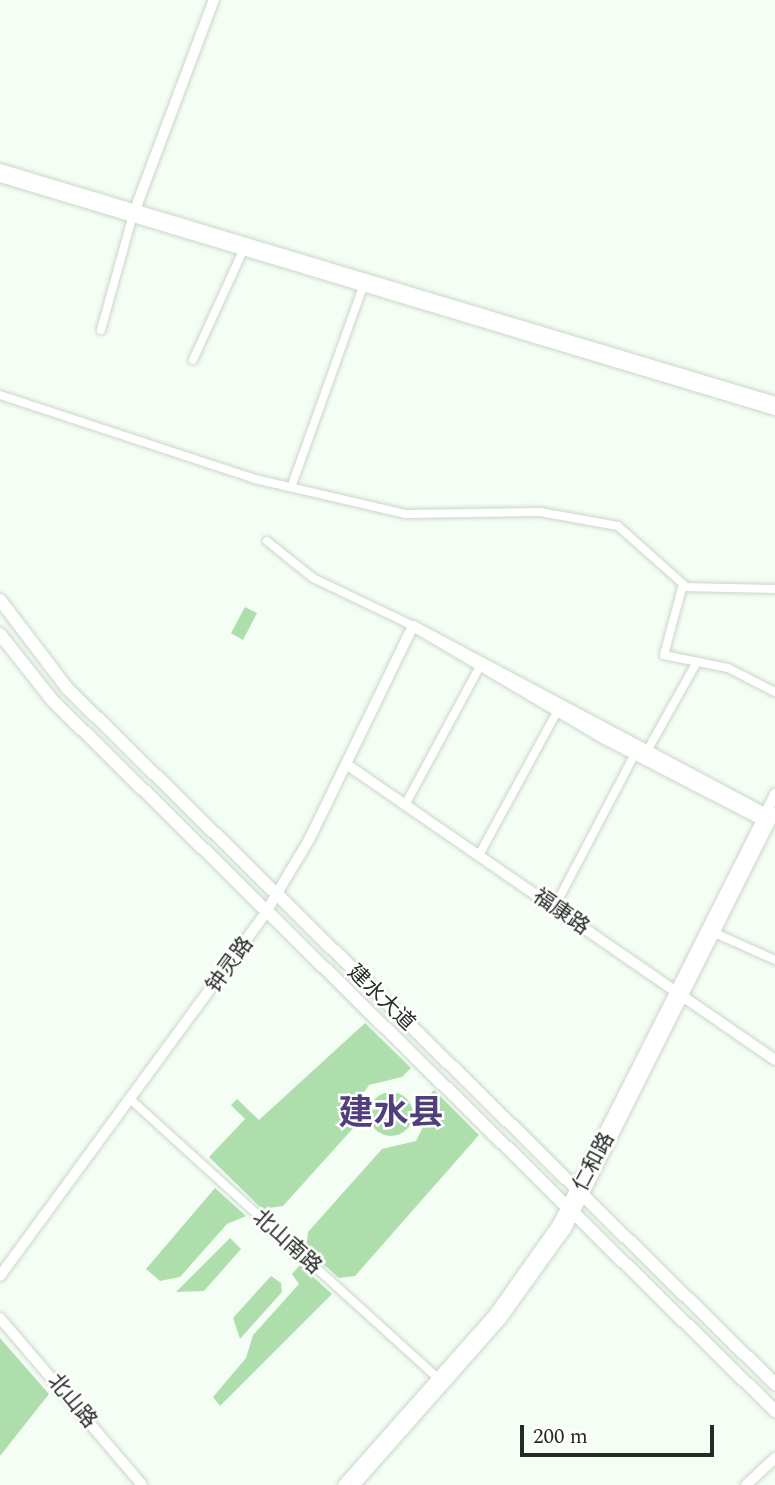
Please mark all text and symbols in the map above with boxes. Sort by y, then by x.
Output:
street label: 福康路 [528,884,594,940]
street label: 钟灵路 [201,932,259,998]
street label: 建水大道 [342,960,420,1036]
district label: 建水县 [339,1093,443,1135]
street label: 仁和路 [568,1128,620,1196]
street label: 北山南路 [247,1205,327,1279]
street label: 北山路 [42,1369,102,1433]
scale bar [523,1412,717,1456]
text: 200 m [533,1421,588,1453]

